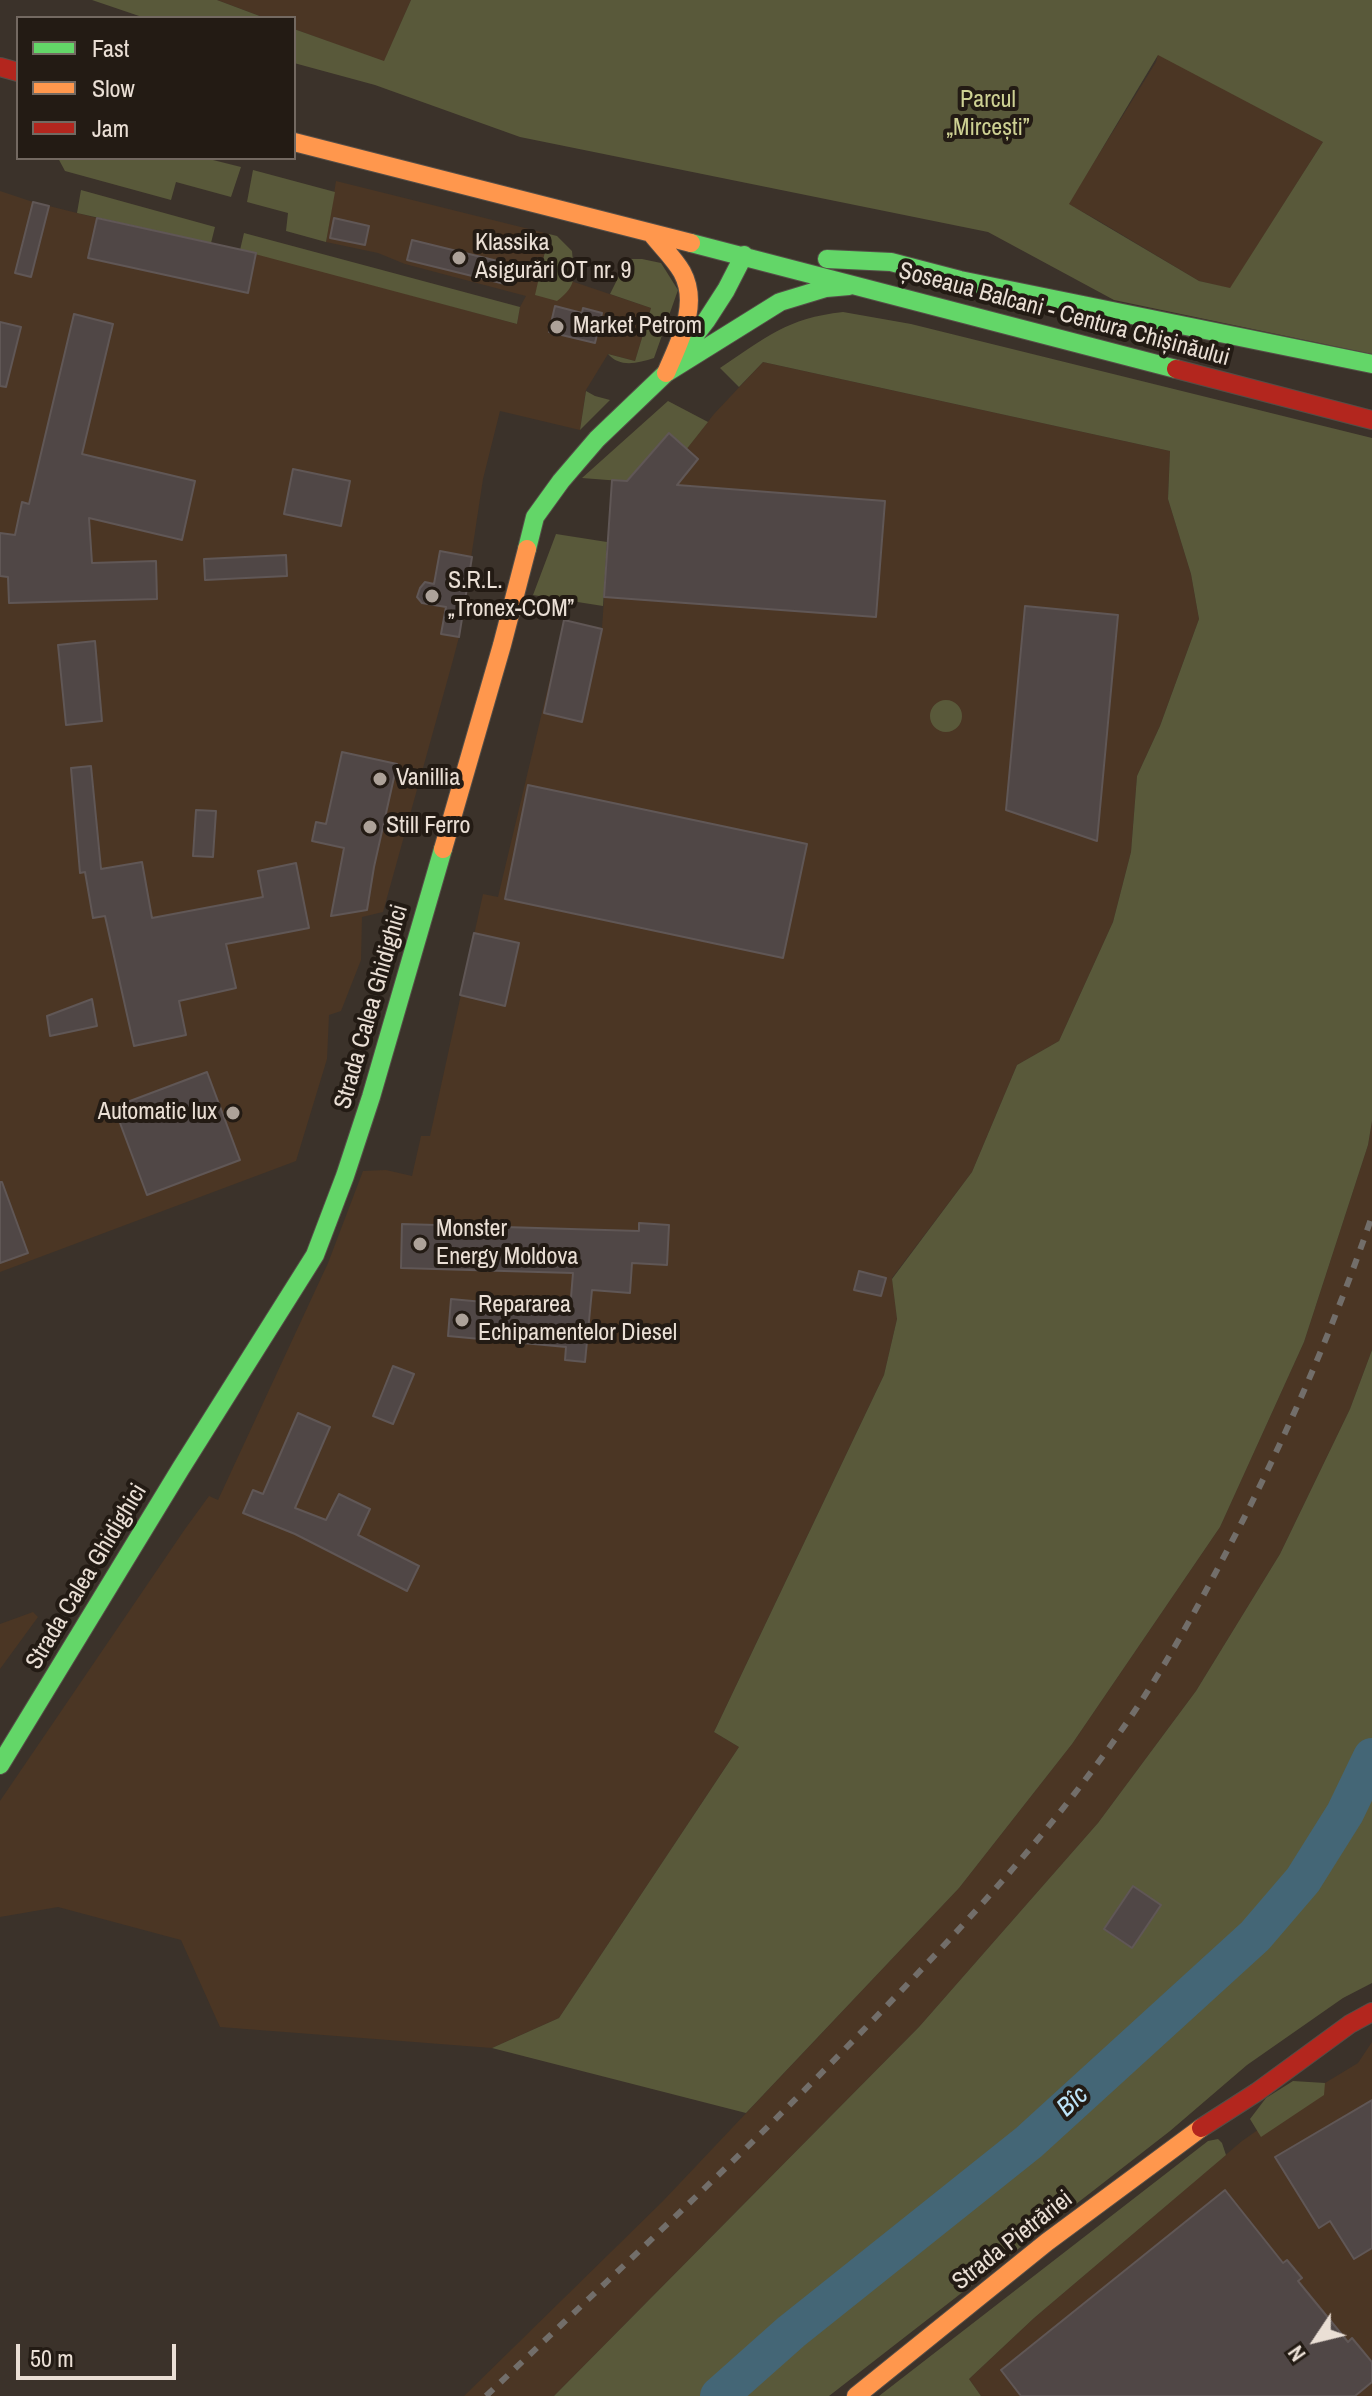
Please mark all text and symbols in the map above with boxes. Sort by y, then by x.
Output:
legend [16,16,296,160]
text: Fast [92,32,129,64]
text: Slow [92,72,135,104]
park label: Parcul „Mircești” [946,87,1030,143]
text: Jam [92,112,129,144]
place label: Klassika Asigurări OT nr. 9 [475,230,631,286]
marker: Klassika Asigurări OT nr. 9 [450,249,468,267]
street label: Șoseaua Balcani - Centura Chișinăului [895,257,1233,373]
place label: Market Petrom [573,313,702,341]
marker: Market Petrom [548,318,566,336]
place label: S.R.L. „Tronex-COM” [448,568,574,624]
marker: S.R.L. „Tronex-COM” [423,587,441,605]
place label: Vanillia [396,765,460,793]
marker: Vanillia [371,770,389,788]
place label: Still Ferro [386,813,470,841]
marker: Still Ferro [361,818,379,836]
street label: Strada Calea Ghidighici [329,902,415,1112]
place label: Automatic lux [98,1099,217,1127]
marker: Automatic lux [224,1104,242,1122]
place label: Monster Energy Moldova [436,1216,578,1272]
marker: Monster Energy Moldova [411,1235,429,1253]
place label: Repararea Echipamentelor Diesel [478,1292,677,1348]
marker: Repararea Echipamentelor Diesel [453,1311,471,1329]
street label: Strada Calea Ghidighici [20,1479,154,1675]
water label: Bîc [1051,2080,1095,2124]
street label: Strada Pietrăriei [947,2185,1079,2297]
north arrow [1276,2300,1356,2380]
scale bar [20,2328,180,2378]
text: N [1280,2340,1312,2368]
text: 50 m [30,2342,74,2374]

